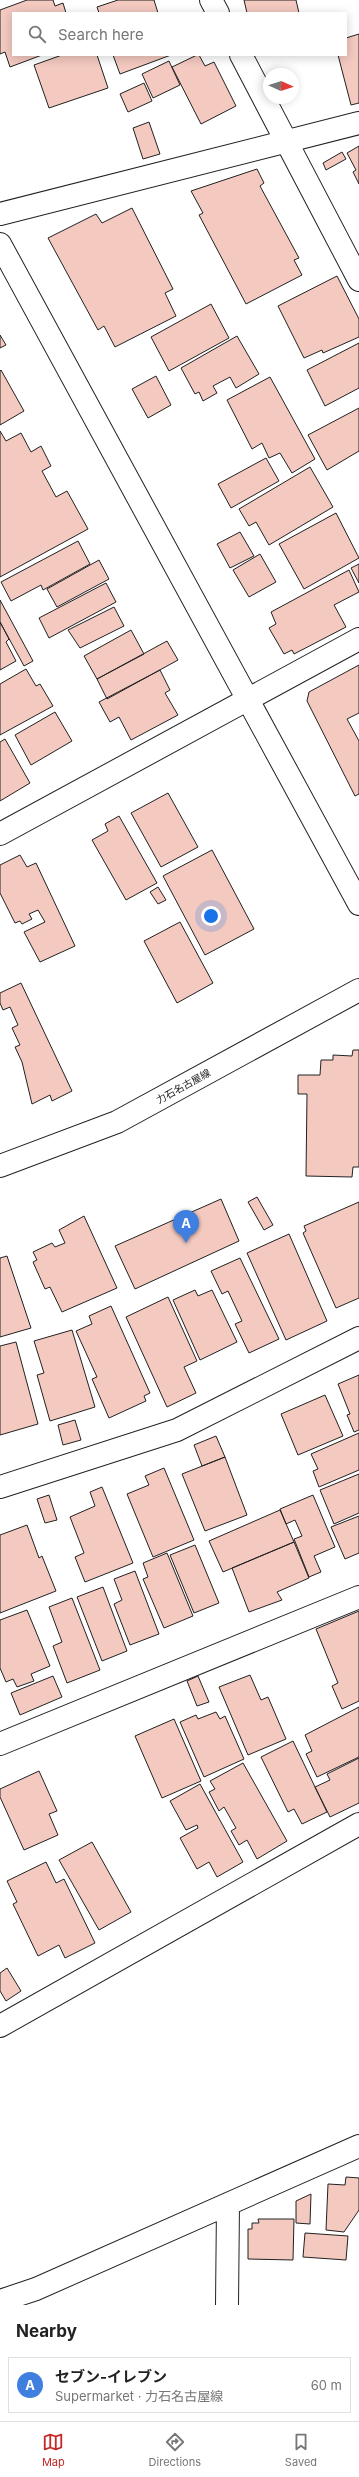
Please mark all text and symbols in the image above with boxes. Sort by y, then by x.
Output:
search box [12,12,347,56]
icon: search [26,23,48,45]
text: Search here [58,25,144,44]
north arrow [263,68,299,104]
your location [201,906,221,926]
street label: 力石名古屋線 [154,1066,212,1106]
pin: A [173,1210,199,1243]
text: Nearby [16,2321,77,2341]
text: セブン-イレブン [55,2367,167,2386]
text: A [25,2377,35,2393]
text: 60 m [311,2377,342,2393]
text: Supermarket · 力石名古屋線 [55,2388,223,2404]
tab: Map [42,2431,65,2469]
tab: Directions [149,2431,201,2469]
tab: Saved [285,2431,317,2469]

